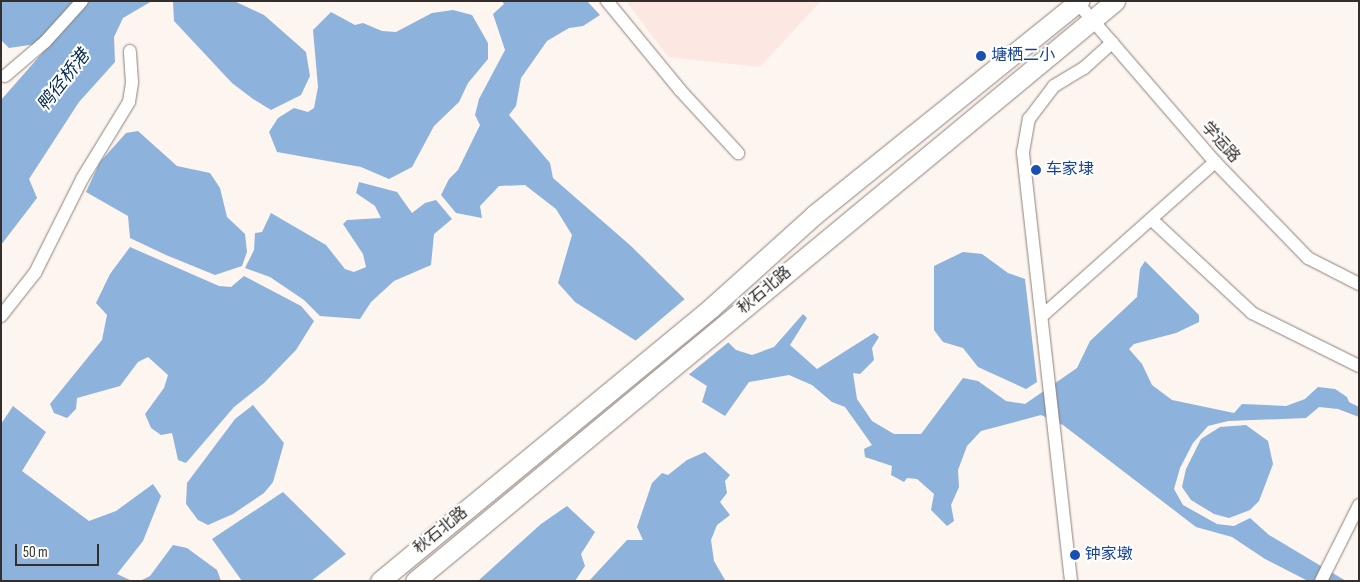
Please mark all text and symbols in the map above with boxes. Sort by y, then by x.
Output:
water label: 鸭径桥港 [33,46,95,116]
place label: 塘栖二小 [991,46,1055,66]
marker: 塘栖二小 [975,50,987,62]
street label: 学运路 [1197,119,1243,167]
place label: 车家埭 [1046,160,1094,180]
marker: 车家埭 [1030,164,1042,176]
street label: 秋石北路 [734,263,796,319]
street label: 秋石北路 [410,503,472,559]
scale bar [18,534,101,566]
text: 50 m [23,543,48,562]
place label: 钟家墩 [1085,545,1133,565]
marker: 钟家墩 [1069,549,1081,561]

